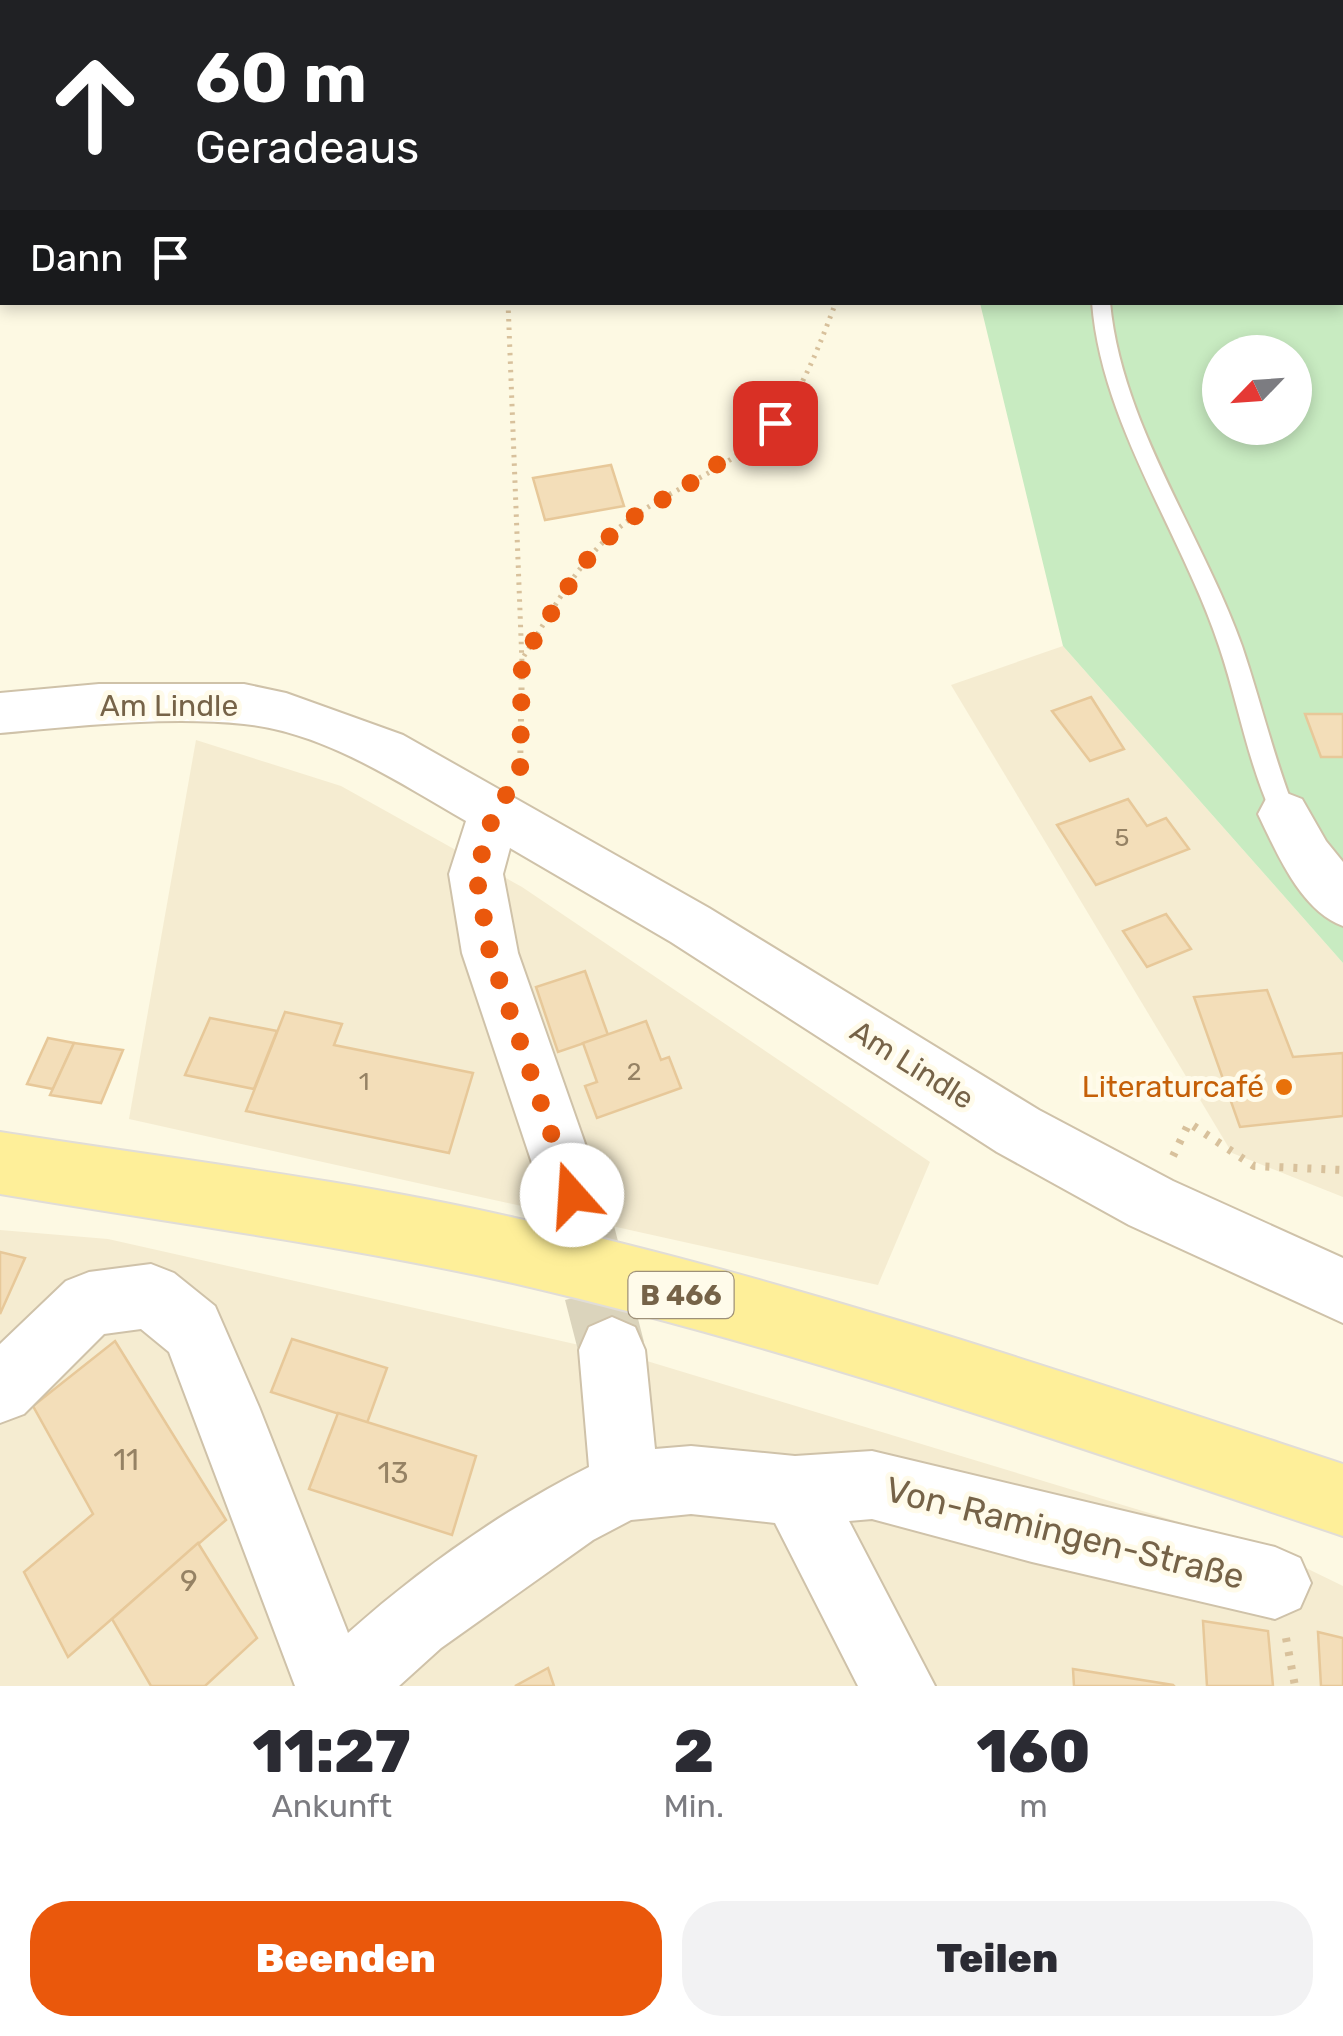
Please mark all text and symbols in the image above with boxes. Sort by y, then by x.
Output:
text: 60 m [195,37,367,120]
icon: ahead [30,40,160,170]
text: Geradeaus [195,121,419,174]
icon: arrive [143,230,198,285]
text: Dann [30,235,123,281]
north arrow [1202,335,1312,445]
map controls [1202,335,1312,445]
pin [733,381,818,466]
icon: arrive [748,396,803,451]
street label: Am Lindle [100,688,238,724]
house number: 5 [1115,823,1129,852]
street label: Am Lindle [844,1013,980,1117]
house number: 2 [627,1057,641,1086]
house number: 1 [359,1067,369,1096]
place label: Literaturcafé [1082,1069,1264,1105]
marker: Literaturcafé [1273,1076,1295,1098]
position arrow [520,1143,624,1247]
road number: B 466 [628,1272,734,1318]
house number: 11 [113,1442,139,1478]
house number: 13 [378,1455,408,1491]
street label: Von-Ramingen-Straße [881,1468,1249,1598]
house number: 9 [180,1563,198,1599]
text: 11:27 [253,1716,411,1787]
text: 2 [673,1716,714,1787]
text: 160 [977,1716,1090,1787]
text: Ankunft [271,1787,392,1825]
text: Min. [663,1787,724,1825]
text: m [1019,1787,1048,1825]
button: Beenden [30,1901,662,2016]
button: Teilen [682,1901,1313,2016]

